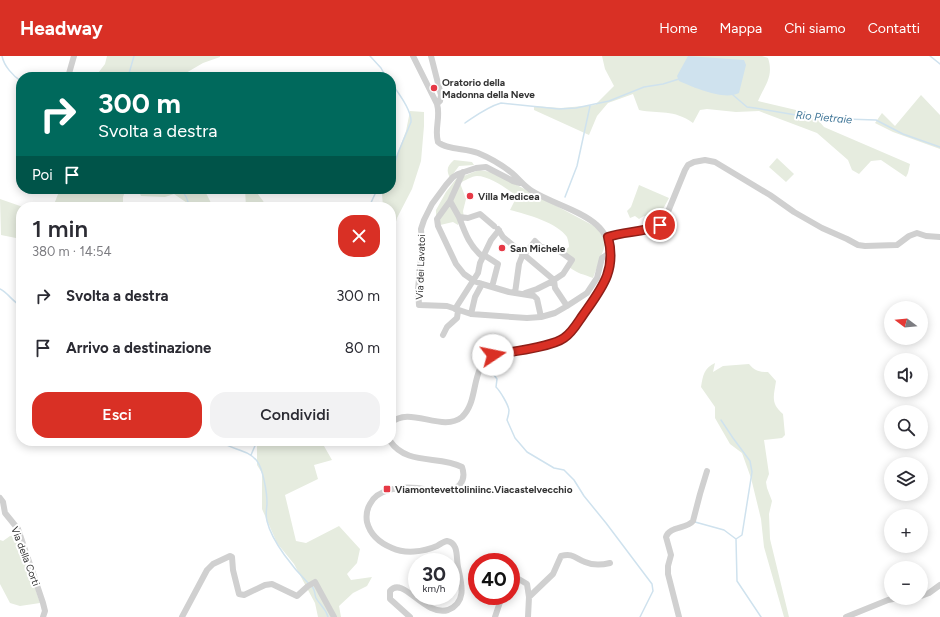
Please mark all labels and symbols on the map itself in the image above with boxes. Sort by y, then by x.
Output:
place label: Oratorio della Madonna della Neve [442,76,535,101]
marker: Oratorio della Madonna della Neve [429,83,439,93]
water label: Rio Pietraie [795,109,853,126]
place label: Villa Medicea [478,190,539,203]
marker: Villa Medicea [465,191,475,201]
pin [643,208,677,242]
street label: Via dei Lavatoi [413,234,428,300]
place label: San Michele [510,242,566,255]
marker: San Michele [497,243,507,253]
north arrow [884,301,928,345]
position arrow [472,334,514,376]
place label: Viamontevettoliniinc.Viacastelvecchio [395,483,573,496]
marker: Viamontevettoliniinc.Viacastelvecchio [382,484,392,494]
street label: Via della Corti [8,525,43,588]
speed limit sign: 40 [468,553,520,605]

